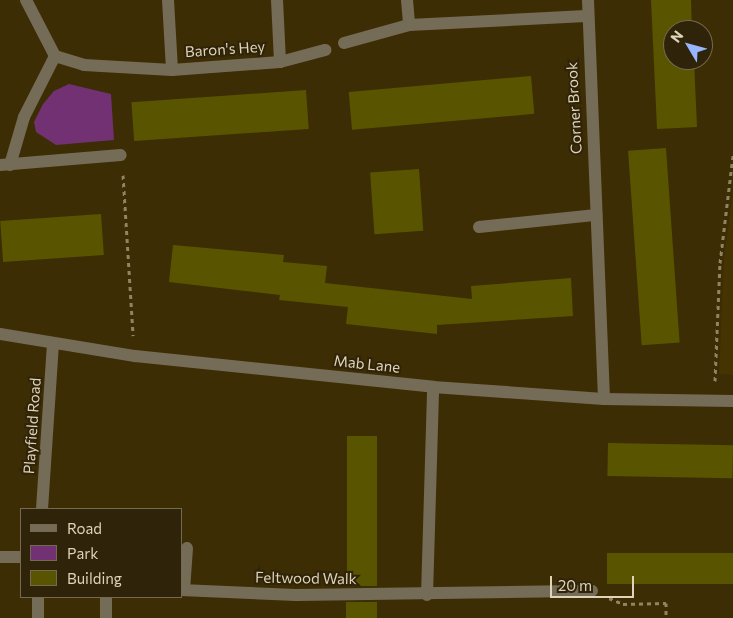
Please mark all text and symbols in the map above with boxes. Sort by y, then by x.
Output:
north arrow [663,20,713,70]
text: N [666,27,686,46]
street label: Baron's Hey [184,37,266,61]
street label: Corner Brook [563,62,585,154]
street label: Mab Lane [333,352,401,376]
street label: Playfield Road [20,377,44,475]
legend [20,508,182,598]
text: Road [67,519,102,537]
text: Park [67,544,98,562]
scale bar [553,566,637,598]
street label: Feltwood Walk [255,568,357,588]
text: Building [67,569,122,587]
text: 20 m [558,576,592,594]

